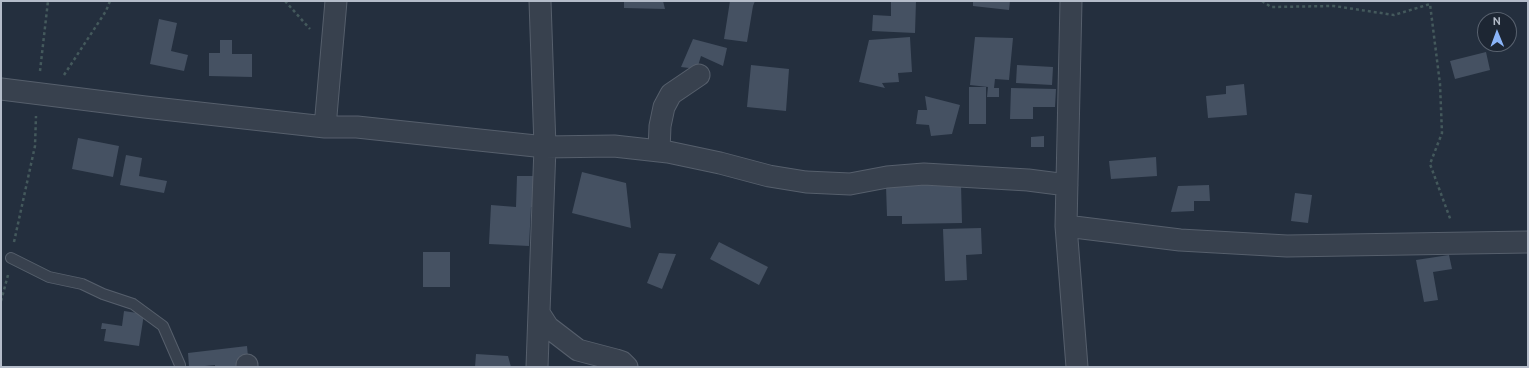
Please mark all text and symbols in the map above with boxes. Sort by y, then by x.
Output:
north arrow [1477,12,1517,52]
text: N [1493,15,1501,27]

